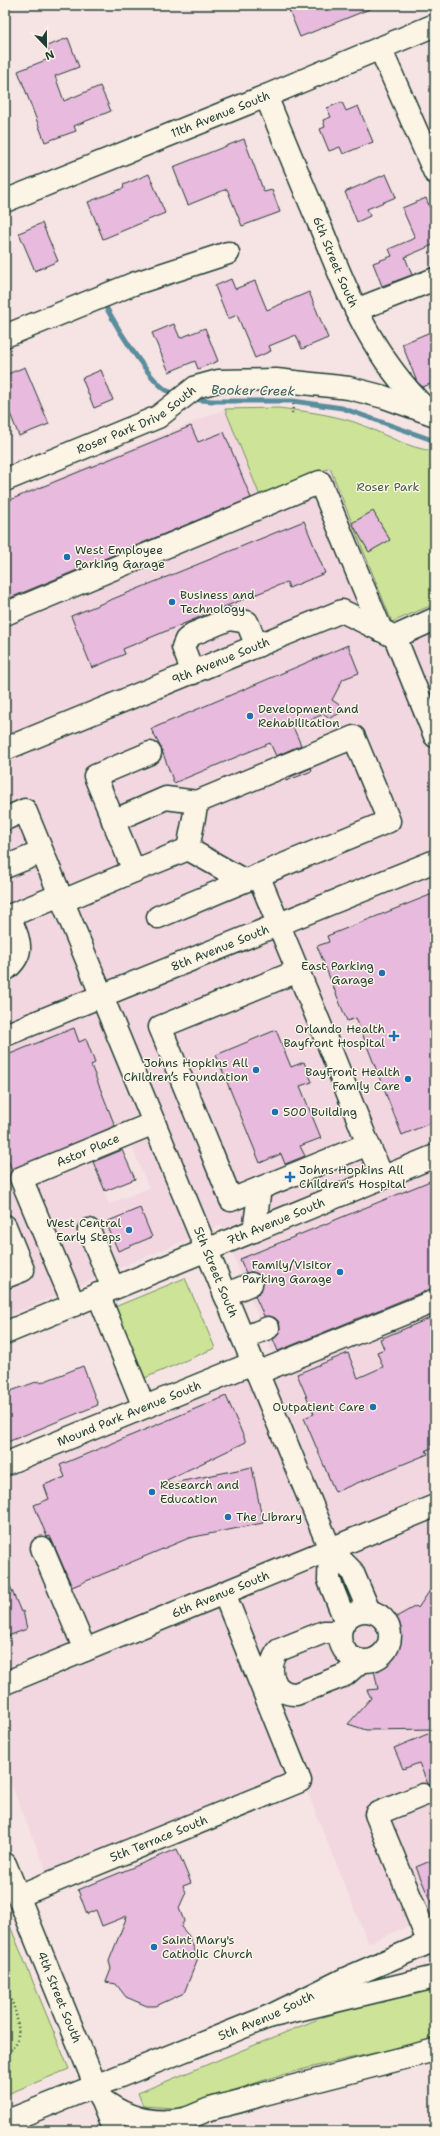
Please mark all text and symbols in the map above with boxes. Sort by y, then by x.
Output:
north arrow [26,26,66,66]
text: N [42,46,56,64]
street label: 11th Avenue South [168,87,272,142]
street label: 6th Street South [309,214,362,310]
water label: Booker Creek [211,381,296,400]
street label: Roser Park Drive South [74,382,199,458]
park label: Roser Park [357,479,420,495]
place label: West Employee Parking Garage [75,542,165,572]
marker: West Employee Parking Garage [62,552,72,562]
place label: Business and Technology [180,587,255,617]
marker: Business and Technology [167,597,177,607]
street label: 9th Avenue South [169,633,272,688]
place label: Development and Rehabilitation [258,701,359,731]
marker: Development and Rehabilitation [245,711,255,721]
street label: 8th Avenue South [169,921,272,975]
place label: East Parking Garage [301,958,374,988]
marker: East Parking Garage [377,968,387,978]
place label: Orlando Health Bayfront Hospital [283,1021,385,1051]
marker: Orlando Health Bayfront Hospital [388,1030,400,1042]
place label: Johns Hopkins All Children’s Foundation [124,1055,248,1085]
place label: BayFront Health Family Care [305,1064,400,1094]
marker: Johns Hopkins All Children’s Foundation [251,1065,261,1075]
marker: BayFront Health Family Care [403,1074,413,1084]
place label: 500 Building [283,1104,357,1120]
marker: 500 Building [270,1107,280,1117]
street label: Astor Place [54,1130,122,1170]
place label: Johns Hopkins All Children's Hospital [299,1162,406,1192]
marker: Johns Hopkins All Children's Hospital [284,1171,296,1183]
street label: 7th Avenue South [225,1194,327,1249]
place label: West Central Early Steps [46,1215,121,1245]
marker: West Central Early Steps [124,1225,134,1235]
street label: 5th Street South [190,1225,242,1320]
place label: Family/Visitor Parking Garage [242,1257,332,1287]
marker: Family/Visitor Parking Garage [335,1267,345,1277]
street label: Mound Park Avenue South [55,1377,204,1450]
place label: Outpatient Care [273,1399,365,1415]
marker: Outpatient Care [368,1402,378,1412]
place label: Research and Education [160,1477,240,1507]
marker: Research and Education [147,1487,157,1497]
place label: The Library [236,1509,302,1525]
marker: The Library [223,1512,233,1522]
street label: 6th Avenue South [169,1567,272,1622]
street label: 5th Terrace South [108,1812,210,1866]
place label: Saint Mary's Catholic Church [162,1932,253,1962]
marker: Saint Mary's Catholic Church [149,1942,159,1952]
street label: 4th Street South [34,1949,85,2046]
street label: 5th Avenue South [216,1987,317,2044]

